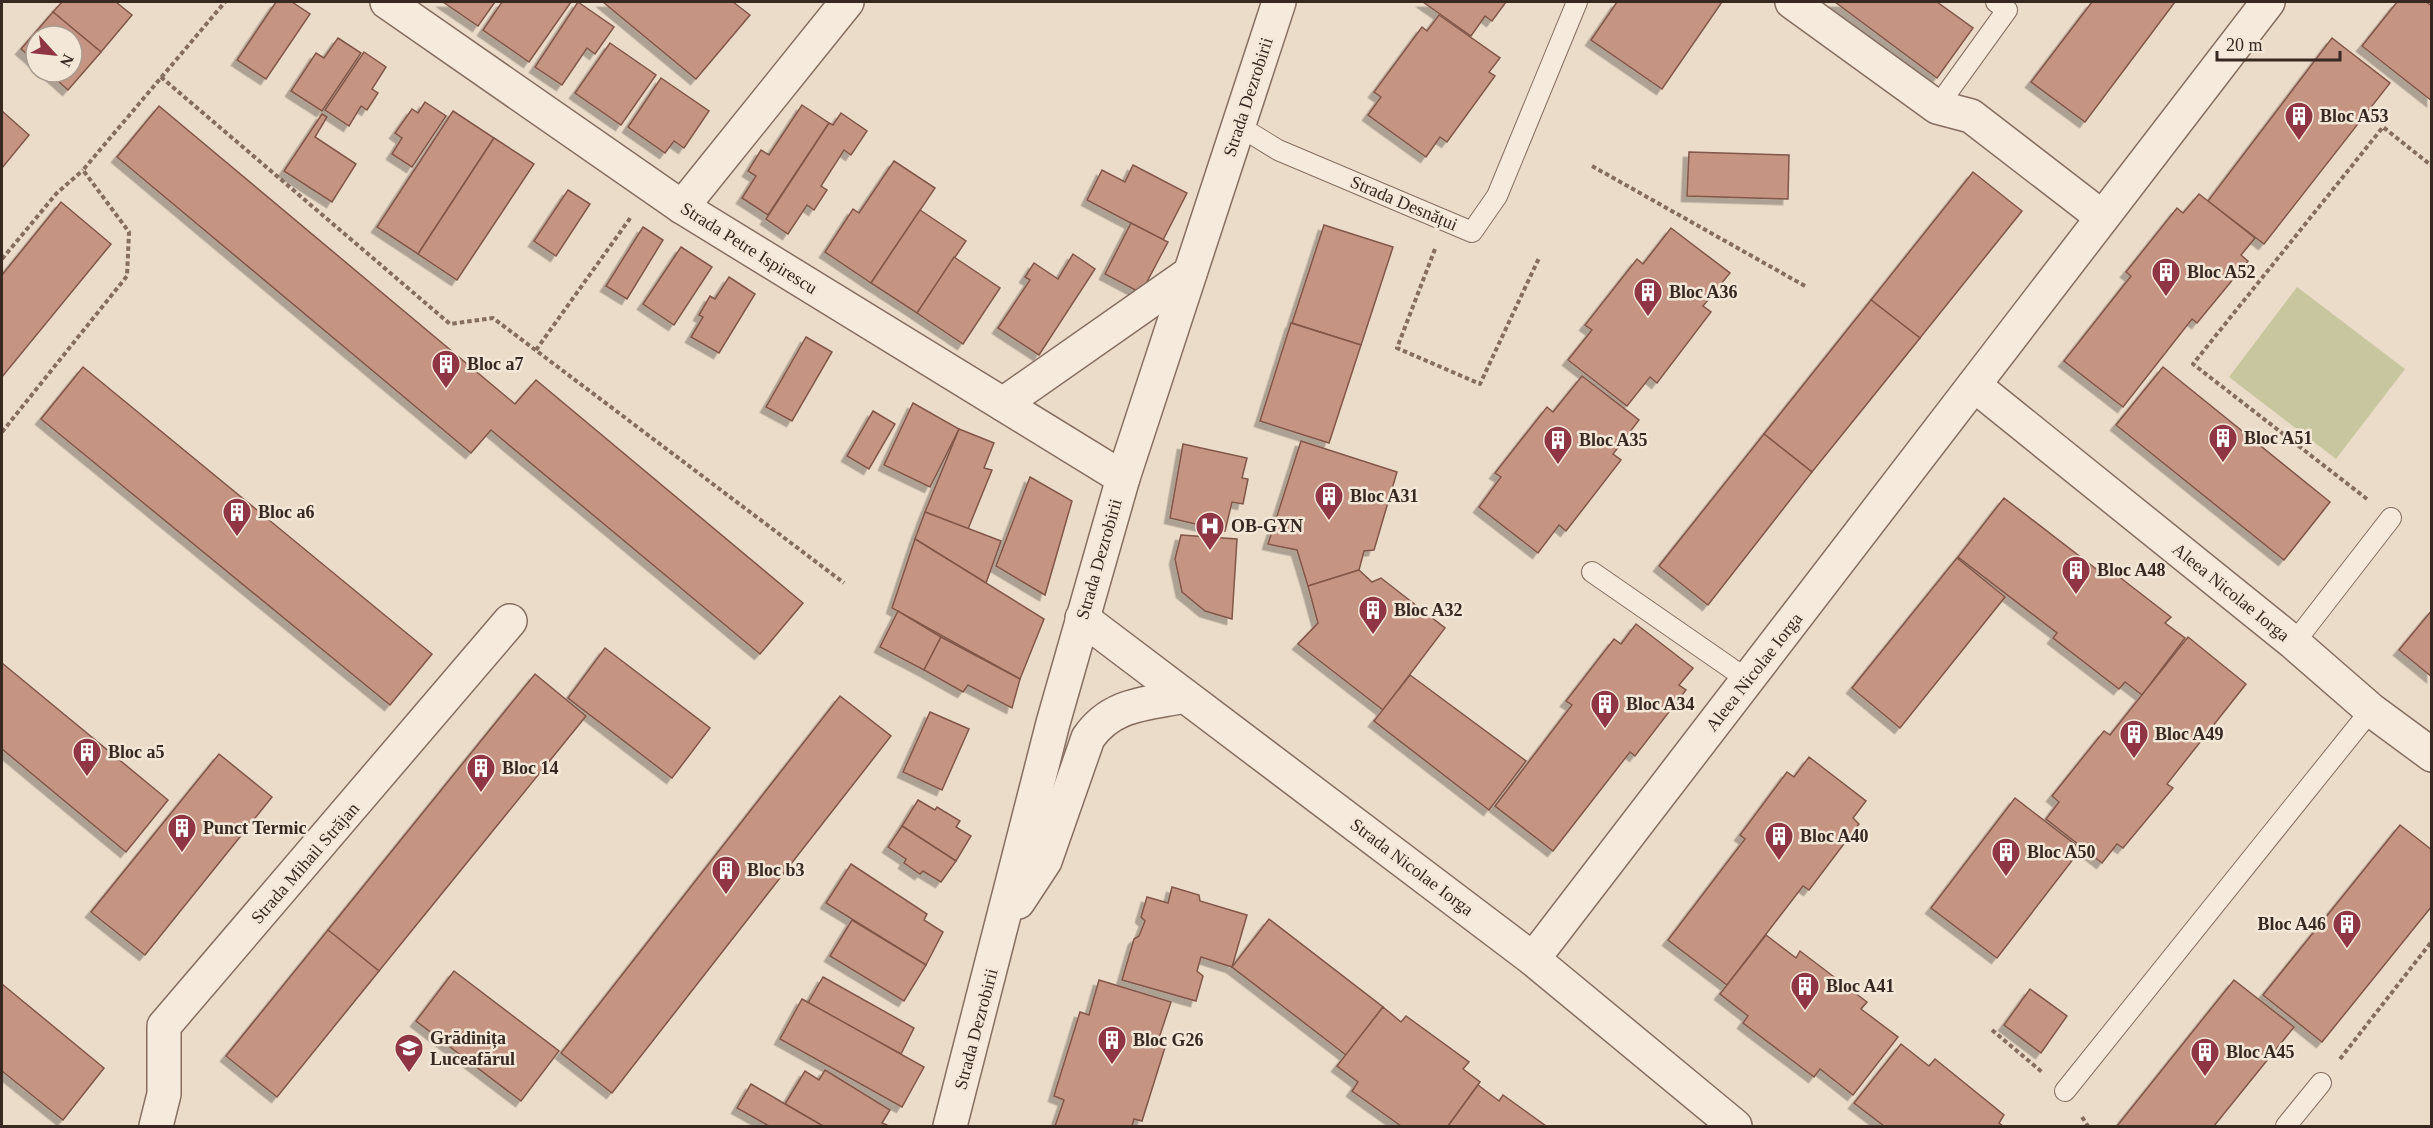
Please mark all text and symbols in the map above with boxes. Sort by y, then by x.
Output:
north arrow [24,24,84,84]
scale bar [2217,24,2340,62]
street label: Strada Dezrobirii [1219,35,1277,159]
text: 20 m [2226,35,2263,55]
text: N [57,52,77,70]
building icon: Bloc A53 [2283,100,2315,142]
place label: Bloc A53 [2320,106,2389,126]
street label: Strada Desnățui [1347,171,1461,235]
street label: Strada Petre Ispirescu [677,198,821,298]
building icon: Bloc A52 [2150,256,2182,298]
place label: Bloc A52 [2187,262,2256,282]
building icon: Bloc A36 [1632,276,1664,318]
place label: Bloc A36 [1669,282,1738,302]
building icon: Bloc a7 [430,348,462,390]
place label: Bloc a7 [467,354,524,374]
building icon: Bloc A51 [2207,422,2239,464]
building icon: Bloc A35 [1542,424,1574,466]
place label: Bloc A51 [2244,428,2313,448]
place label: Bloc A35 [1579,430,1648,450]
building icon: Bloc A31 [1313,480,1345,522]
place label: Bloc A31 [1350,486,1419,506]
building icon: Bloc a6 [221,496,253,538]
street label: Strada Dezrobirii [1072,496,1126,622]
place label: Bloc a6 [258,502,315,522]
hospital icon: OB-GYN [1194,510,1226,552]
place label: OB-GYN [1231,516,1303,536]
street label: Aleea Nicolae Iorga [2169,539,2293,645]
building icon: Bloc A48 [2060,554,2092,596]
place label: Bloc A48 [2097,560,2166,580]
building icon: Bloc A32 [1357,594,1389,636]
place label: Bloc A32 [1394,600,1463,620]
street label: Aleea Nicolae Iorga [1702,609,1806,735]
building icon: Bloc A34 [1589,688,1621,730]
place label: Bloc A34 [1626,694,1695,714]
building icon: Bloc A49 [2118,718,2150,760]
place label: Bloc A49 [2155,724,2224,744]
building icon: Bloc a5 [71,736,103,778]
place label: Bloc a5 [108,742,165,762]
building icon: Bloc 14 [465,752,497,794]
place label: Bloc 14 [502,758,559,778]
street label: Strada Mihail Străjan [247,798,363,928]
building icon: Punct Termic [166,812,198,854]
street label: Strada Nicolae Iorga [1347,814,1477,920]
place label: Punct Termic [203,818,307,838]
building icon: Bloc A40 [1763,820,1795,862]
place label: Bloc A40 [1800,826,1869,846]
building icon: Bloc A50 [1990,836,2022,878]
place label: Bloc A50 [2027,842,2096,862]
building icon: Bloc b3 [710,854,742,896]
place label: Bloc b3 [747,860,805,880]
building icon: Bloc A46 [2331,908,2363,950]
place label: Bloc A46 [2257,914,2326,934]
street label: Strada Dezrobirii [950,966,1002,1092]
building icon: Bloc A41 [1789,970,1821,1012]
place label: Bloc A41 [1826,976,1895,996]
building icon: Bloc G26 [1096,1024,1128,1066]
place label: Grădinița Luceafărul [430,1028,515,1069]
place label: Bloc G26 [1133,1030,1204,1050]
school or university icon: Grădinița Luceafărul [393,1032,425,1074]
building icon: Bloc A45 [2189,1036,2221,1078]
place label: Bloc A45 [2226,1042,2295,1062]

